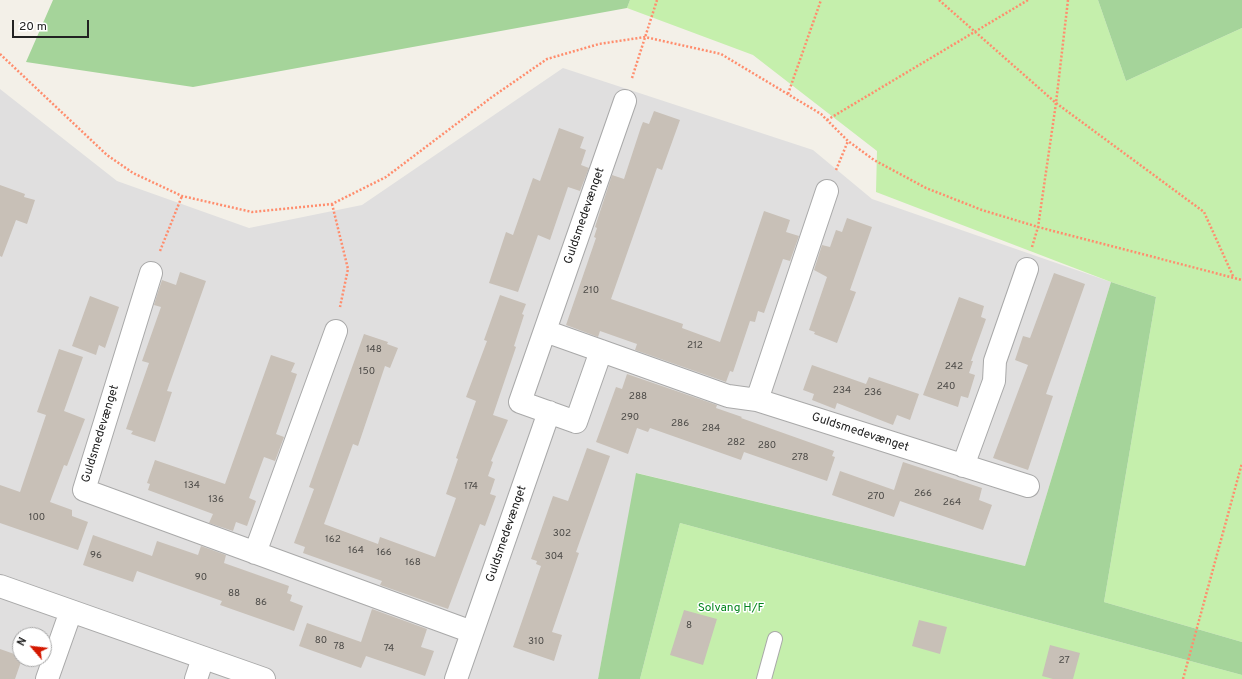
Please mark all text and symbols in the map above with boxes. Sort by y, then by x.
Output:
scale bar [14,12,91,38]
text: 20 m [19,19,47,35]
street label: Guldsmedevænget [562,166,608,266]
house number: 210 [583,285,599,297]
house number: 212 [687,340,703,352]
house number: 148 [366,344,382,356]
house number: 242 [945,361,963,373]
house number: 150 [359,366,375,378]
house number: 240 [937,381,955,393]
street label: Guldsmedevænget [79,383,123,485]
house number: 234 [833,385,851,397]
house number: 236 [864,387,882,399]
house number: 288 [629,391,647,403]
street label: Guldsmedevænget [810,410,910,456]
house number: 290 [621,412,639,424]
house number: 286 [671,418,689,430]
house number: 284 [702,423,720,435]
house number: 282 [727,437,745,449]
house number: 280 [758,440,776,452]
house number: 278 [791,452,809,464]
house number: 134 [184,480,200,492]
house number: 174 [464,481,478,493]
street label: Guldsmedevænget [484,484,530,584]
house number: 266 [914,488,932,500]
house number: 270 [867,491,885,503]
house number: 136 [208,494,224,506]
house number: 264 [943,497,961,509]
house number: 100 [29,512,45,524]
house number: 302 [553,528,571,540]
house number: 162 [325,534,341,546]
house number: 164 [348,545,364,557]
house number: 166 [376,547,392,559]
house number: 96 [90,550,102,562]
house number: 304 [545,551,563,563]
house number: 168 [405,557,421,569]
house number: 90 [195,572,207,584]
house number: 88 [228,588,240,600]
house number: 86 [255,597,267,609]
park label: Solvang H/F [698,602,764,616]
house number: 8 [686,620,692,632]
north arrow [12,627,52,667]
text: N [14,635,30,649]
house number: 80 [315,635,327,647]
house number: 310 [528,636,544,648]
house number: 78 [333,641,345,653]
house number: 74 [384,643,394,655]
house number: 27 [1058,655,1070,667]

